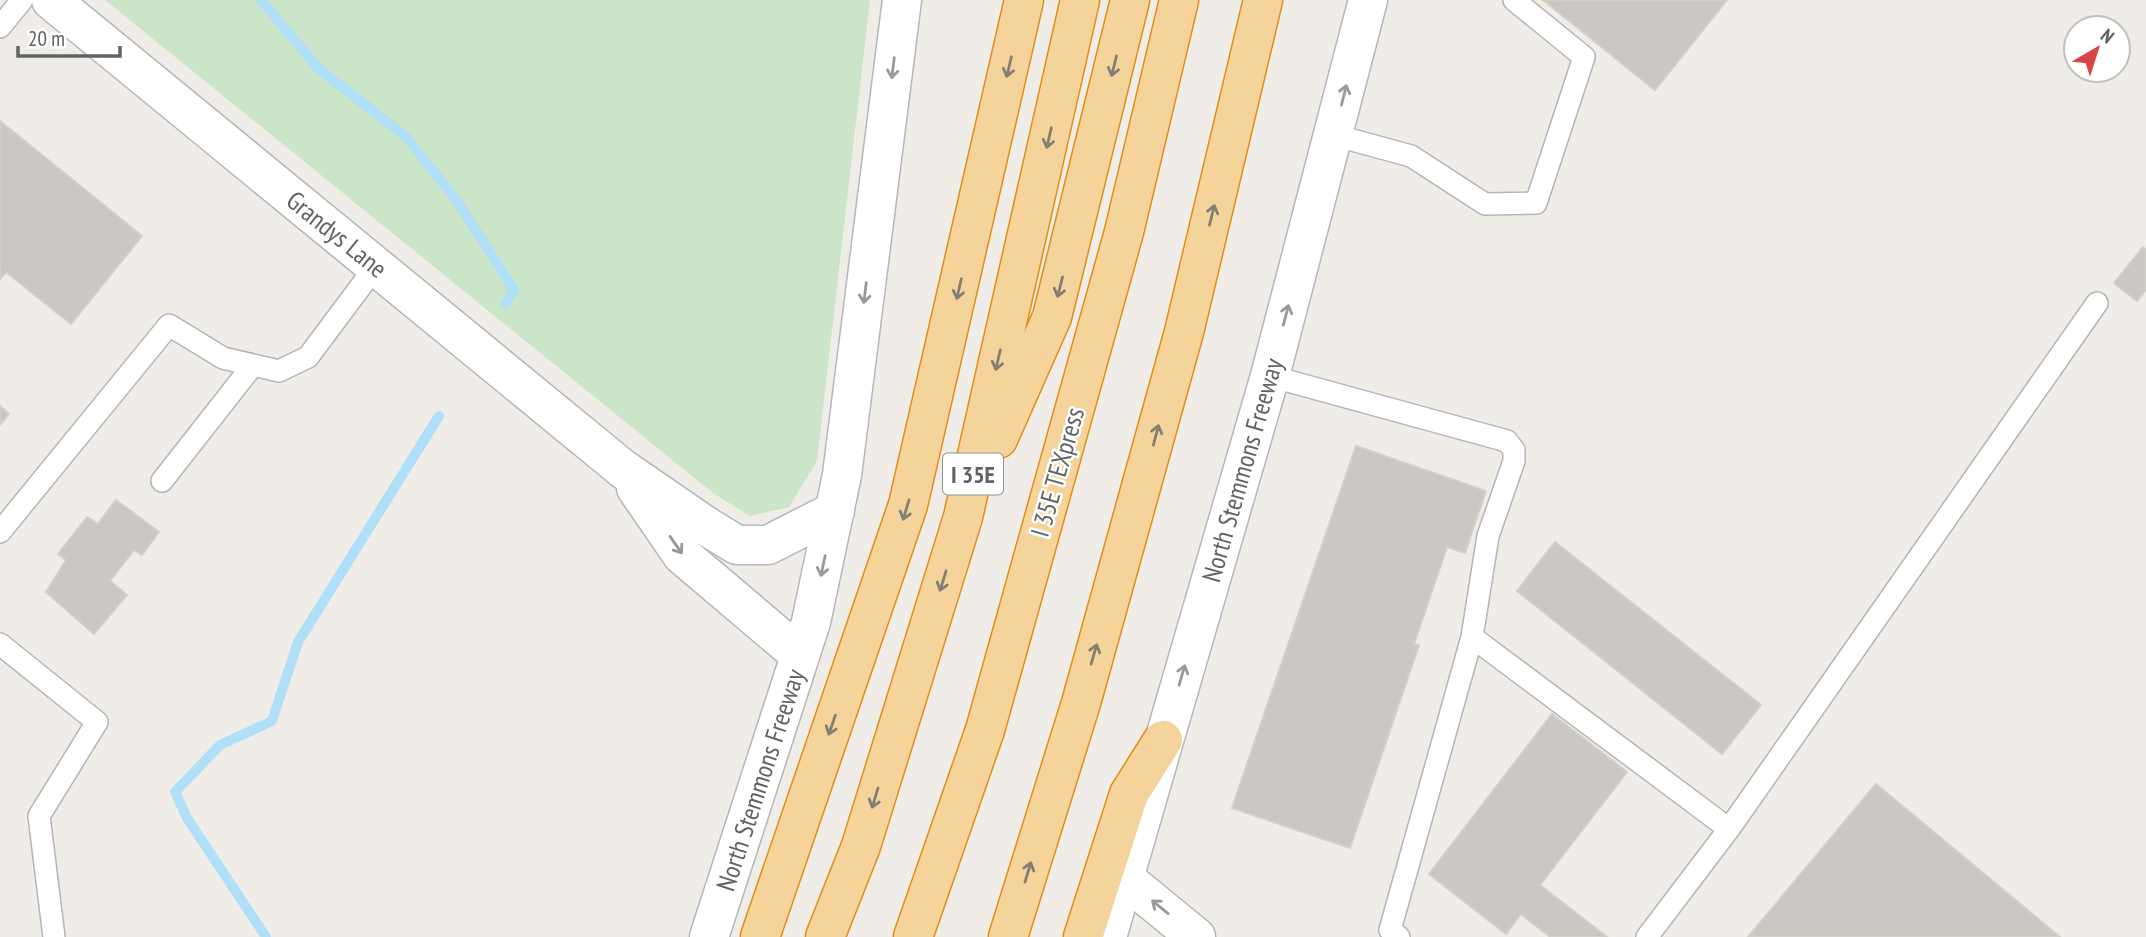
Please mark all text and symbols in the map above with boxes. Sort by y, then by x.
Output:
scale bar [18,14,119,58]
north arrow [2062,14,2132,84]
text: N [2096,23,2119,48]
text: 20 m [28,25,65,52]
one-way arrow [1107,54,1120,77]
one-way arrow [1001,55,1015,78]
one-way arrow [887,56,900,79]
one-way arrow [1338,84,1351,107]
one-way arrow [1041,126,1055,149]
street label: Grandys Lane [280,183,394,285]
one-way arrow [1206,204,1220,227]
one-way arrow [1053,275,1066,298]
one-way arrow [951,277,964,299]
one-way arrow [858,282,871,304]
one-way arrow [1280,304,1293,327]
one-way arrow [991,348,1005,371]
street label: North Stemmons Freeway [1194,354,1290,586]
street label: I 35E TEXpress [1023,404,1091,540]
one-way arrow [1150,424,1163,447]
road number: I 35E [943,453,1003,494]
one-way arrow [898,498,911,520]
one-way arrow [669,535,683,554]
one-way arrow [815,554,829,577]
one-way arrow [936,569,948,591]
one-way arrow [1089,643,1102,665]
one-way arrow [1176,664,1189,686]
street label: North Stemmons Freeway [709,665,811,895]
one-way arrow [825,714,837,736]
one-way arrow [868,787,881,809]
one-way arrow [1023,861,1035,883]
one-way arrow [1152,900,1170,915]

